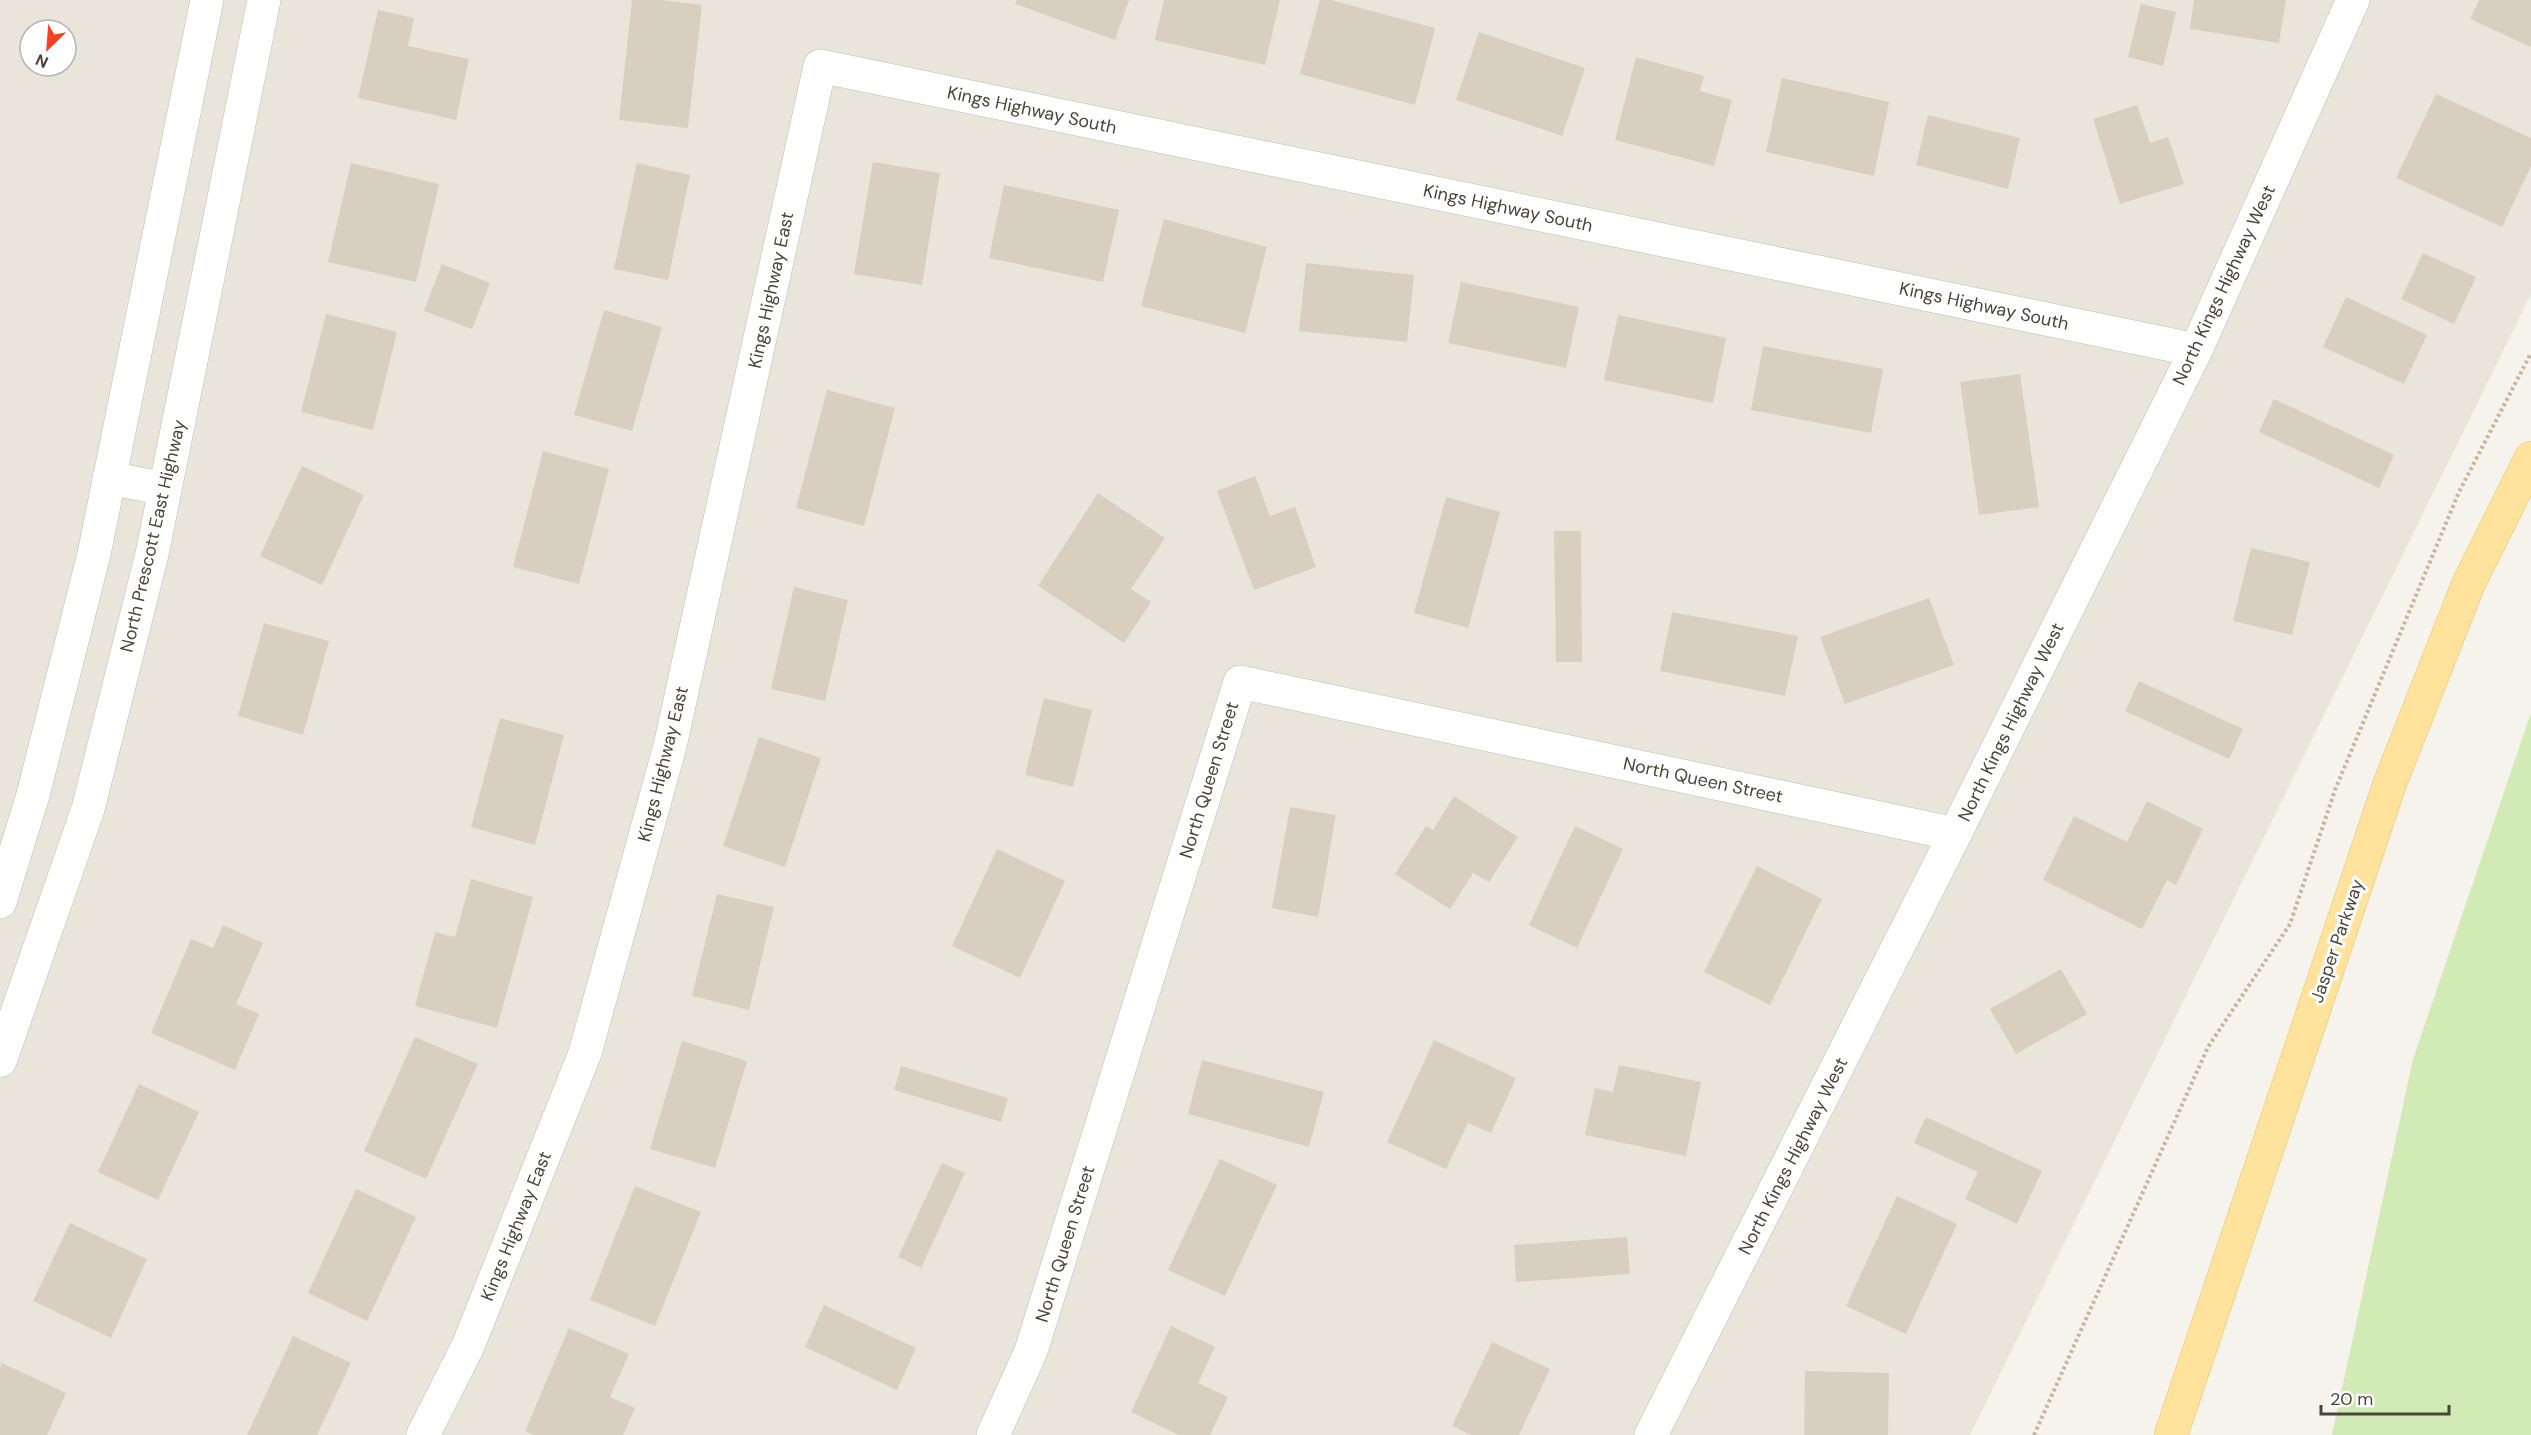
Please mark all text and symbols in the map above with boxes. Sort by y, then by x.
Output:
north arrow [18,18,78,78]
text: N [32,49,52,73]
street label: Kings Highway South [945,80,1119,140]
street label: Kings Highway South [1421,178,1595,238]
street label: North Kings Highway West [2167,181,2281,389]
street label: Kings Highway East [743,210,799,370]
street label: Kings Highway South [1897,276,2071,336]
street label: North Prescott East Highway [115,417,191,655]
street label: North Kings Highway West [1952,619,2070,825]
street label: Kings Highway East [632,684,694,844]
street label: North Queen Street [1174,699,1244,861]
street label: North Queen Street [1621,751,1785,809]
street label: Jasper Parkway [2305,876,2369,1006]
street label: North Kings Highway West [1733,1053,1853,1259]
street label: Kings Highway East [475,1148,557,1304]
street label: North Queen Street [1030,1163,1100,1325]
scale bar [2321,1378,2448,1416]
text: 20 m [2330,1387,2373,1411]

